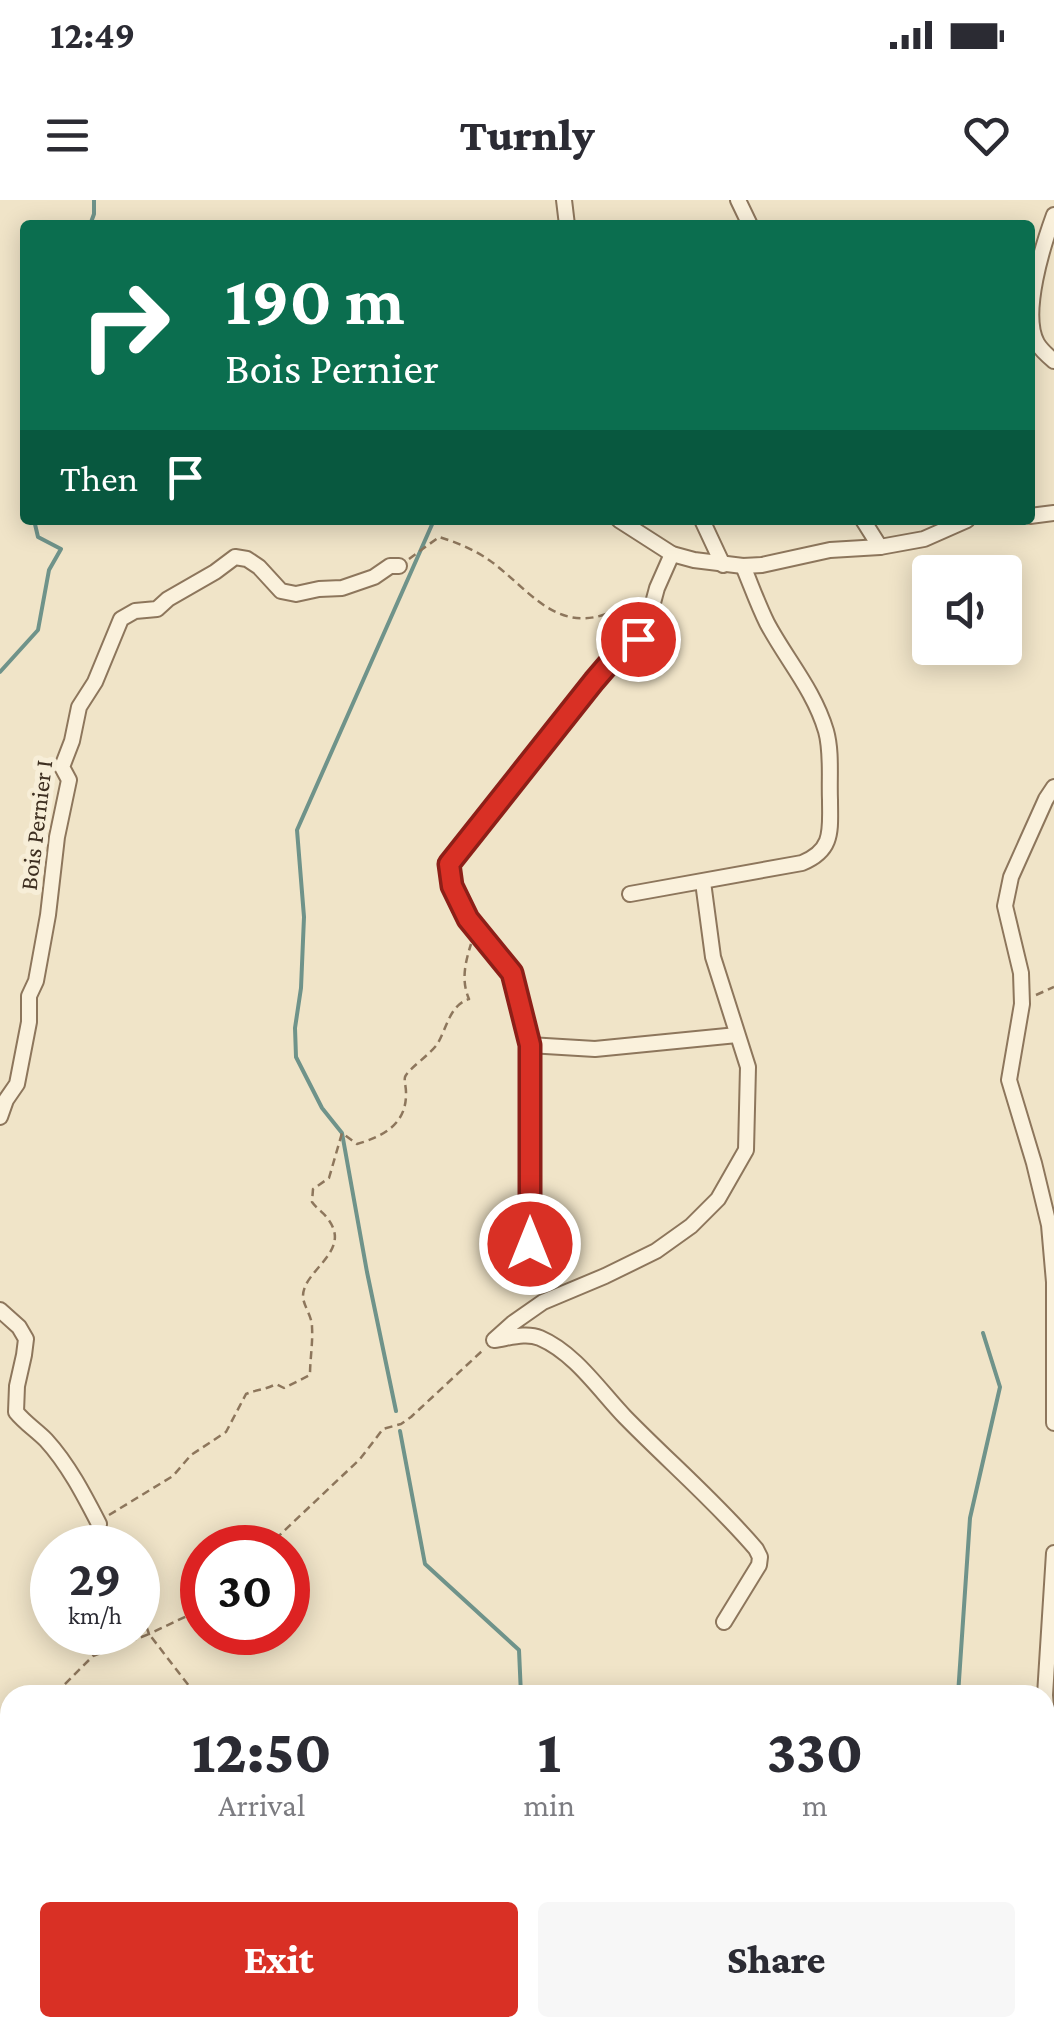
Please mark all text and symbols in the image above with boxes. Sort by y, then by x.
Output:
text: 12:49 [50,14,135,56]
icon: menu [40,108,95,163]
icon: heart [959,108,1014,163]
text: Turnly [459,110,595,160]
icon: right [60,260,190,390]
text: 190 m [225,261,405,339]
text: Bois Pernier [225,343,439,393]
icon: arrive [158,450,213,505]
text: Then [60,457,138,499]
map controls [912,555,1022,665]
button: sound [912,555,1022,665]
pin [596,597,681,682]
icon: arrive [611,612,666,667]
street label: Bois Pernier I [15,758,57,892]
position arrow [478,1192,582,1296]
speed limit sign: 30 [180,1525,310,1655]
text: 29 [69,1550,121,1606]
text: km/h [68,1602,122,1629]
text: 12:50 [192,1718,332,1785]
text: 1 [538,1718,561,1785]
text: 330 [767,1718,863,1785]
text: Arrival [218,1787,305,1823]
text: min [524,1787,575,1823]
text: m [802,1787,828,1823]
button: Exit [40,1902,518,2017]
button: Share [538,1902,1015,2017]

